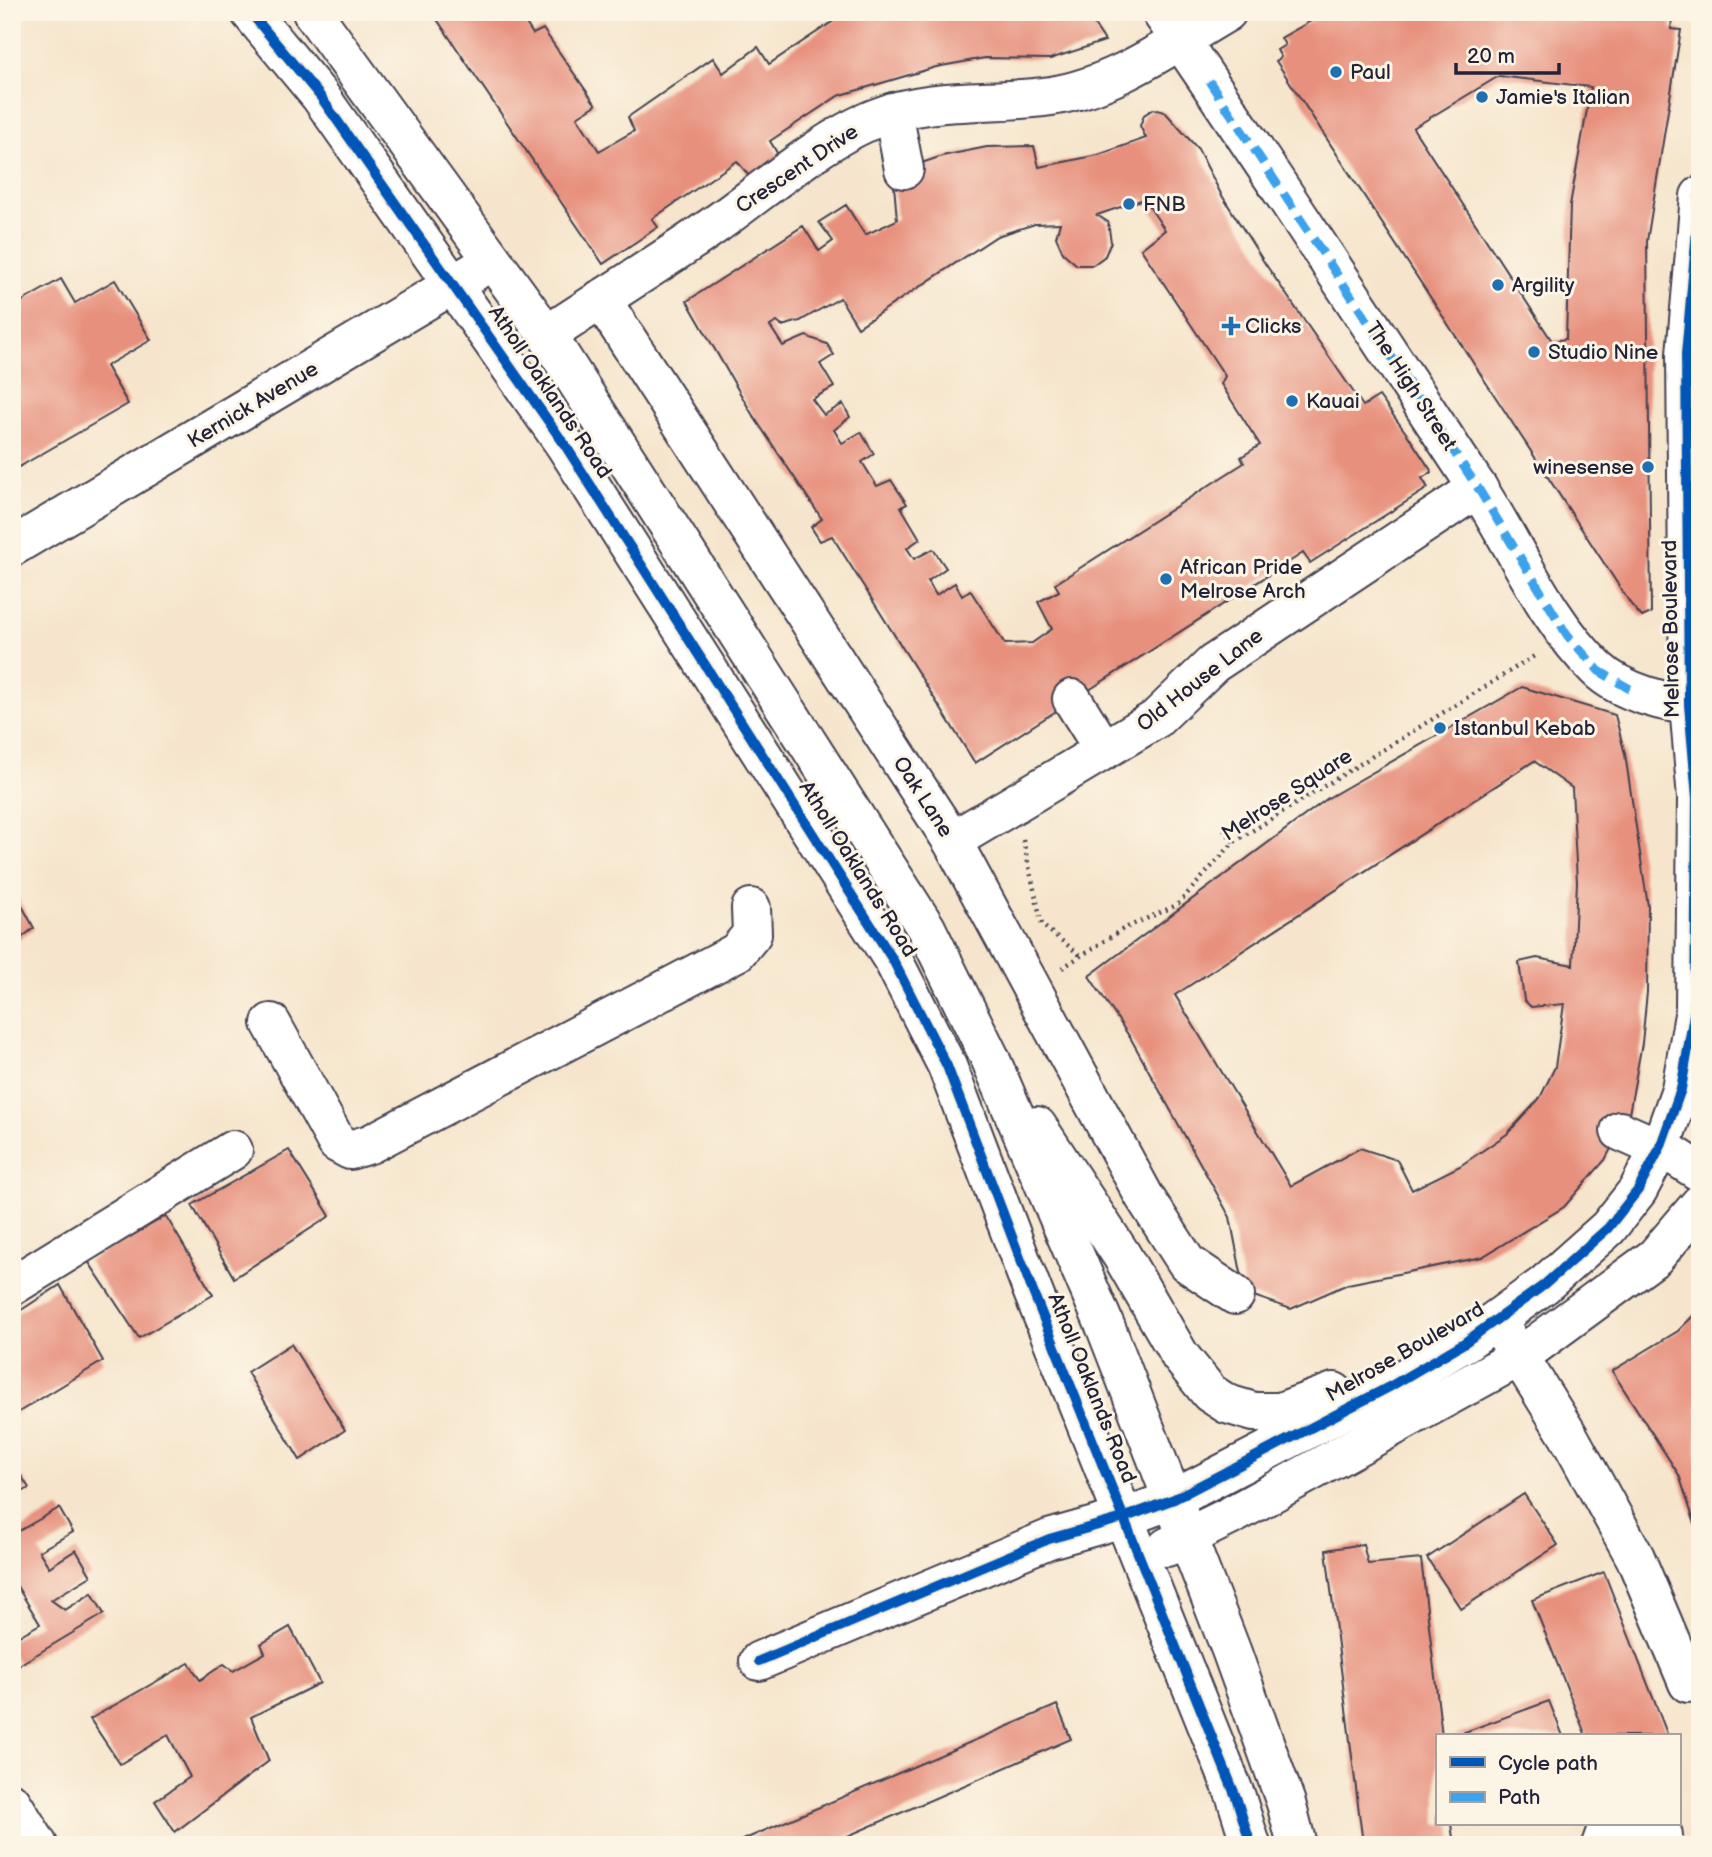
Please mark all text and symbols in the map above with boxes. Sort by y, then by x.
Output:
scale bar [1456,32,1560,76]
text: 20 m [1467,44,1515,69]
place label: Paul [1350,60,1391,85]
marker: Paul [1328,64,1344,80]
place label: Jamie's Italian [1496,85,1630,110]
marker: Jamie's Italian [1474,89,1490,105]
street label: Crescent Drive [731,119,863,219]
place label: FNB [1143,192,1186,217]
marker: FNB [1121,196,1137,212]
place label: Argility [1512,273,1575,298]
marker: Argility [1490,277,1506,293]
street label: Atholl Oaklands Road [483,301,617,483]
place label: Clicks [1245,314,1301,339]
street label: The High Street [1360,317,1462,456]
marker: Clicks [1223,318,1239,334]
place label: Studio Nine [1548,340,1658,365]
marker: Studio Nine [1526,344,1542,360]
street label: Kernick Avenue [183,356,323,454]
place label: Kauai [1306,389,1360,414]
marker: Kauai [1284,393,1300,409]
place label: winesense [1533,455,1634,480]
marker: winesense [1640,459,1656,475]
street label: Melrose Boulevard [1657,540,1685,718]
place label: African Pride Melrose Arch [1180,555,1306,604]
marker: African Pride Melrose Arch [1158,571,1174,587]
street label: Old House Lane [1132,623,1268,737]
place label: Istanbul Kebab [1454,716,1596,741]
marker: Istanbul Kebab [1432,720,1448,736]
street label: Melrose Square [1217,743,1357,847]
street label: Oak Lane [888,752,958,842]
street label: Atholl Oaklands Road [794,776,922,962]
street label: Atholl Oaklands Road [1042,1289,1142,1487]
street label: Melrose Boulevard [1321,1297,1489,1407]
legend [1436,1734,1680,1826]
text: Cycle path [1498,1751,1598,1776]
text: Path [1498,1785,1540,1810]

